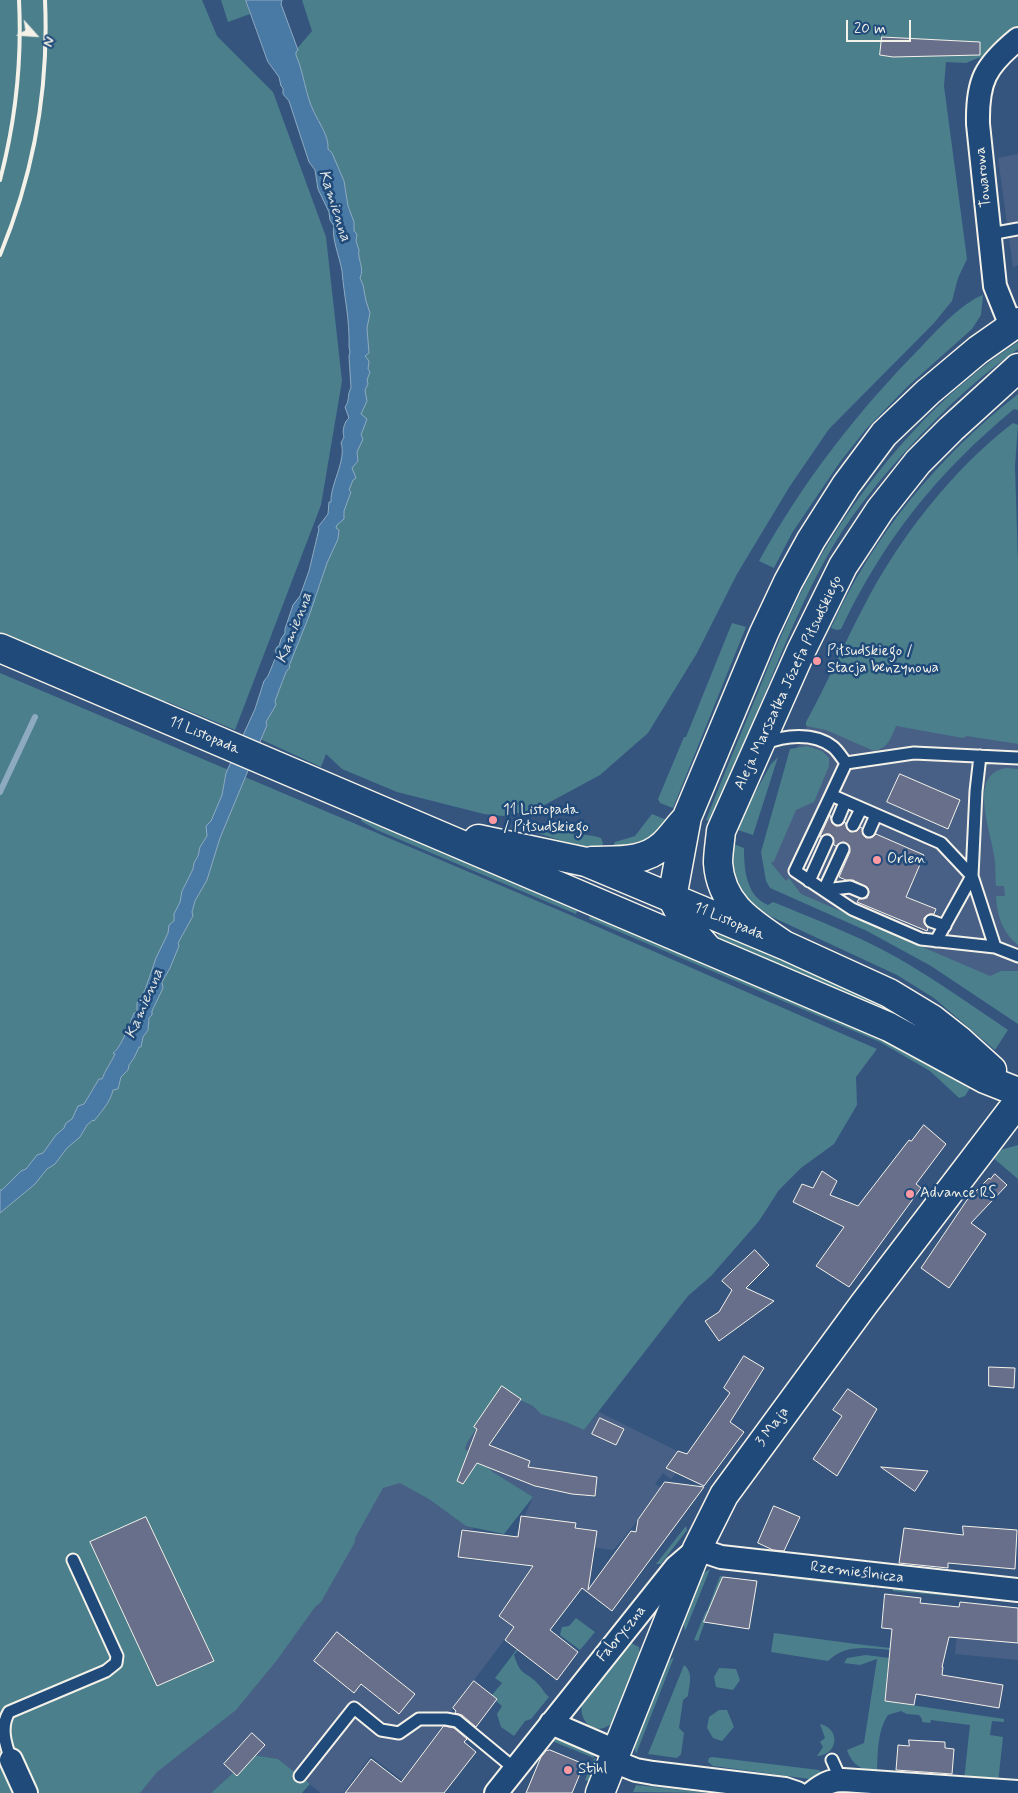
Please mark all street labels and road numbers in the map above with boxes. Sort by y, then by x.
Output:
street label: Towarowa [972,146,996,208]
street label: Aleja Marszałka Józefa Piłsudskiego [731,573,847,793]
street label: 11 Listopada [166,713,242,759]
street label: 11 Listopada [691,899,767,945]
street label: 3 Maja [753,1404,793,1450]
street label: Rzemieślnicza [809,1558,905,1588]
street label: Fabryczna [594,1602,650,1666]

